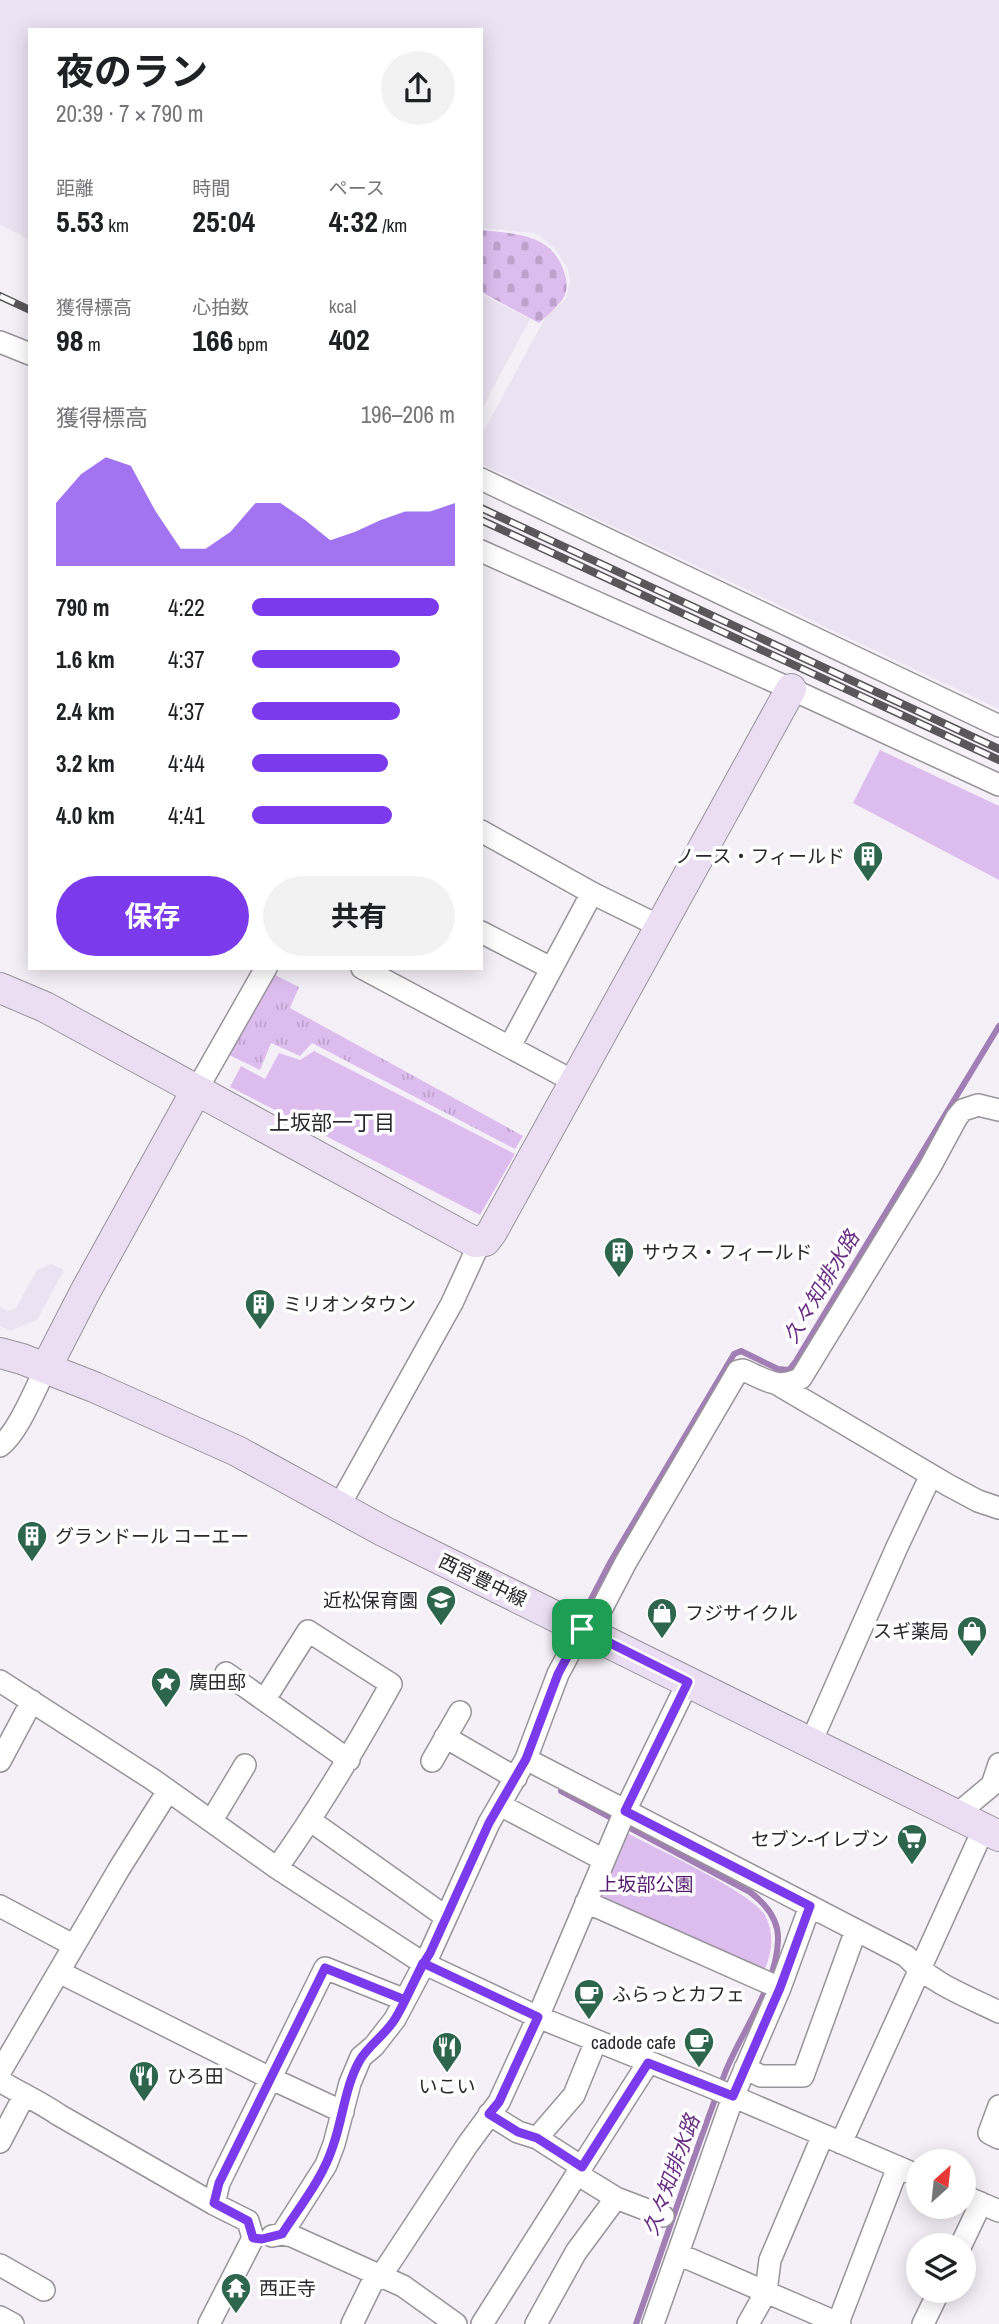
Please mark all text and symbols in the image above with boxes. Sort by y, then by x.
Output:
text: 夜のラン [56,46,208,97]
button: share [381,51,455,125]
text: 20:39 · 7 × 790 m [56,98,203,129]
text: 距離 [56,175,94,201]
text: 時間 [192,175,230,201]
text: ペース [329,175,385,201]
text: 5.53 [56,201,104,241]
text: 25:04 [192,201,255,241]
text: 4:32 [329,201,378,241]
text: km [104,212,129,238]
text: /km [378,212,407,238]
text: kcal [329,293,356,319]
text: 獲得標高 [56,294,132,320]
text: 心拍数 [192,294,249,320]
text: 402 [329,319,370,359]
text: 98 [56,320,83,360]
text: 166 [192,320,233,360]
text: m [83,331,101,357]
text: bpm [233,331,268,357]
text: 196–206 m [361,399,455,430]
text: 獲得標高 [56,402,148,433]
text: 790 m [56,592,109,623]
text: 4:22 [168,592,205,623]
text: 1.6 km [56,644,115,675]
text: 4:37 [168,644,205,675]
text: 2.4 km [56,696,115,727]
text: 4:37 [168,696,205,727]
text: 3.2 km [56,748,115,779]
text: 4:44 [168,748,205,779]
text: 4.0 km [56,800,115,831]
text: 4:41 [168,800,205,831]
building icon: ノース・フィールド [851,839,885,883]
place label: ノース・フィールド [675,843,845,869]
button: 保存 [56,876,249,956]
button: 共有 [263,876,455,956]
district label: 上坂部一丁目 [269,1108,395,1137]
water label: 久々知排水路 [776,1224,867,1348]
building icon: サウス・フィールド [602,1235,636,1279]
place label: サウス・フィールド [642,1239,813,1265]
building icon: ミリオンタウン [243,1287,277,1331]
place label: ミリオンタウン [283,1291,416,1317]
building icon: グランドール コーエー [15,1519,49,1563]
place label: グランドール コーエー [55,1523,249,1549]
street label: 西宮豊中線 [435,1547,531,1613]
school or university icon: 近松保育園 [424,1583,458,1627]
place label: 近松保育園 [323,1587,418,1613]
shop icon: フジサイクル [645,1596,679,1640]
pin [552,1599,612,1659]
place label: フジサイクル [685,1600,798,1626]
icon: arrive [563,1610,601,1648]
shop icon: スギ薬局 [955,1614,989,1658]
place label: スギ薬局 [873,1618,949,1644]
place icon: 廣田邸 [149,1665,183,1709]
place label: 廣田邸 [189,1669,246,1695]
supermarket icon: セブン-イレブン [895,1822,929,1866]
place label: セブン-イレブン [751,1826,889,1852]
park label: 上坂部公園 [598,1871,694,1897]
cafe icon: ふらっとカフェ [572,1977,606,2021]
place label: ふらっとカフェ [612,1981,745,2007]
cafe icon: cadode cafe [682,2025,716,2069]
place label: cadode cafe [591,2029,676,2055]
restaurant icon: いこい [430,2030,464,2074]
restaurant icon: ひろ田 [127,2059,161,2103]
place label: ひろ田 [167,2063,224,2089]
place label: いこい [418,2073,476,2099]
water label: 久々知排水路 [636,2109,707,2239]
north arrow [906,2149,976,2219]
map controls [906,2149,976,2303]
button: layers [906,2233,976,2303]
temple icon: 西正寺 [219,2271,253,2315]
place label: 西正寺 [259,2275,316,2301]

